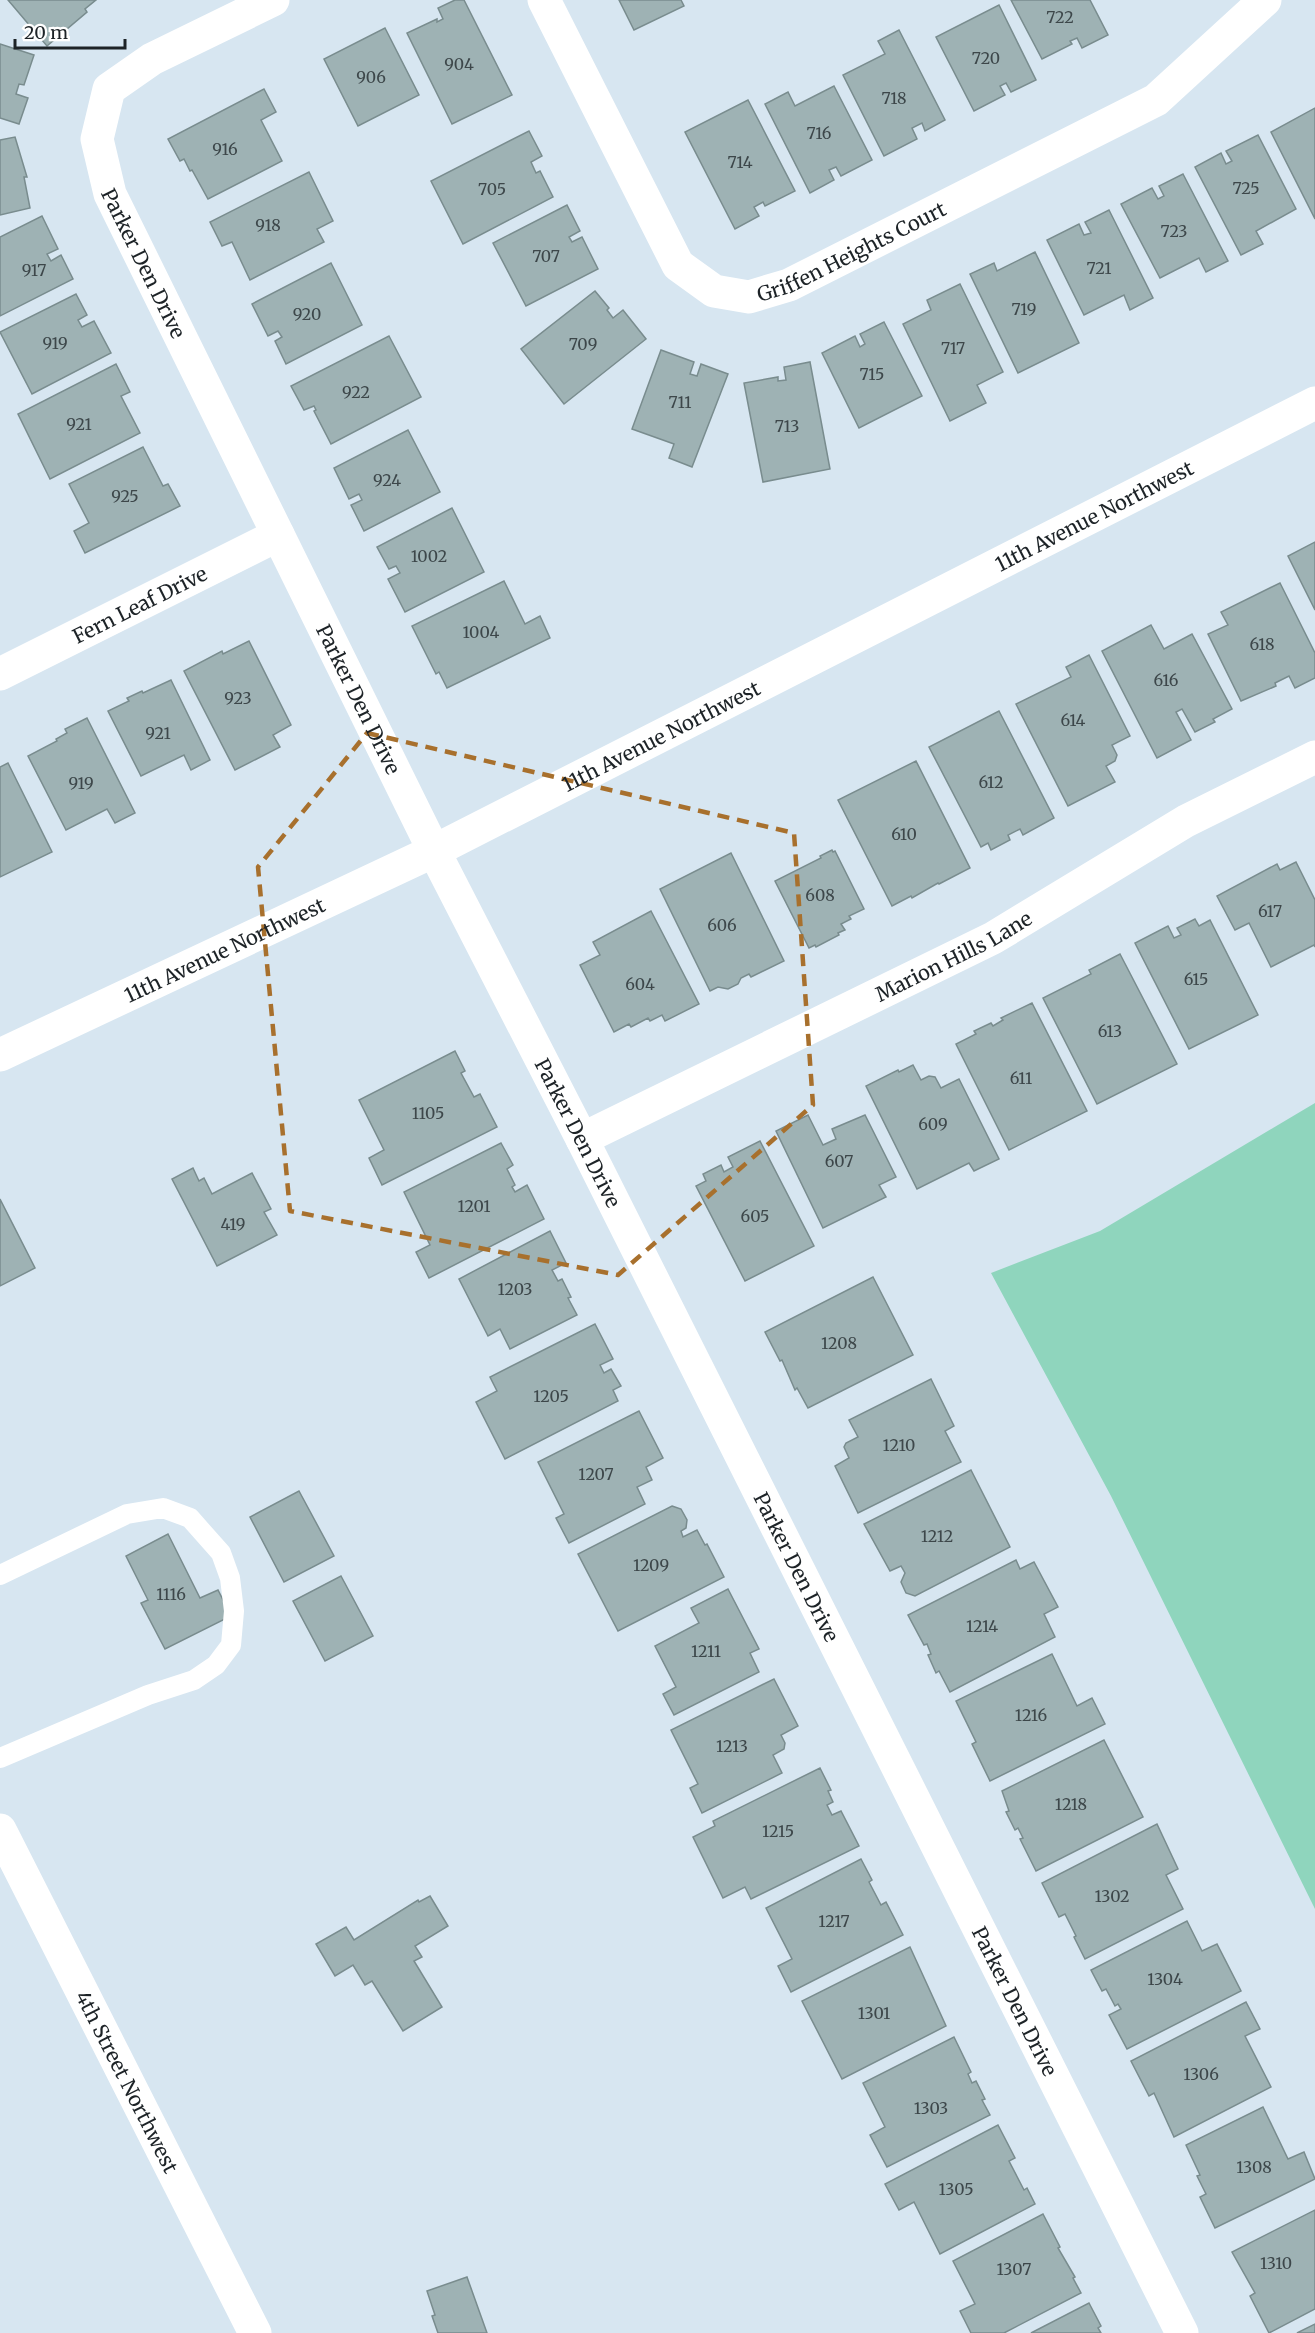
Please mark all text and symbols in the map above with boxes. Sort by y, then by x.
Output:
house number: 722 [1046,7,1074,27]
scale bar [15,12,124,50]
text: 20 m [24,21,68,44]
house number: 720 [972,48,1000,68]
house number: 904 [444,54,474,74]
house number: 906 [356,67,386,87]
house number: 718 [881,88,907,108]
house number: 716 [806,123,832,143]
house number: 916 [212,139,238,159]
house number: 714 [728,152,753,172]
house number: 725 [1232,178,1260,198]
house number: 705 [478,179,506,199]
street label: Parker Den Drive [97,184,192,342]
street label: Griffen Heights Court [754,196,950,306]
house number: 918 [255,215,281,235]
house number: 723 [1161,221,1187,241]
house number: 707 [532,246,560,266]
house number: 721 [1086,258,1112,278]
house number: 917 [22,260,46,280]
house number: 719 [1012,299,1036,319]
house number: 920 [293,304,321,324]
house number: 919 [42,333,68,353]
house number: 709 [569,334,597,354]
house number: 717 [941,338,965,358]
house number: 715 [860,364,884,384]
house number: 922 [342,382,370,402]
house number: 711 [669,392,691,412]
house number: 921 [66,414,92,434]
house number: 713 [775,416,799,436]
street label: 11th Avenue Northwest [991,455,1197,576]
house number: 924 [373,470,401,490]
house number: 925 [111,486,139,506]
house number: 1002 [411,546,447,566]
street label: Fern Leaf Drive [68,560,211,648]
street label: Parker Den Drive [312,620,407,778]
house number: 1004 [463,622,500,642]
house number: 618 [1250,634,1274,654]
house number: 616 [1154,670,1179,690]
street label: 11th Avenue Northwest [558,675,764,796]
house number: 923 [224,688,252,708]
house number: 614 [1061,710,1086,730]
house number: 921 [145,723,171,743]
house number: 612 [978,772,1004,792]
house number: 919 [68,773,94,793]
house number: 610 [891,824,917,844]
house number: 608 [805,885,835,905]
street label: 11th Avenue Northwest [120,892,329,1007]
house number: 617 [1258,901,1282,921]
street label: Marion Hills Lane [871,905,1036,1006]
house number: 606 [707,915,737,935]
house number: 615 [1184,969,1208,989]
house number: 604 [625,974,655,994]
house number: 613 [1098,1021,1122,1041]
street label: Parker Den Drive [530,1054,627,1211]
house number: 611 [1010,1068,1032,1088]
house number: 1105 [412,1103,444,1123]
house number: 609 [918,1114,948,1134]
house number: 607 [825,1151,853,1171]
house number: 1201 [457,1196,491,1216]
house number: 605 [741,1206,769,1226]
house number: 419 [221,1214,245,1234]
house number: 1203 [498,1279,532,1299]
house number: 1208 [821,1333,857,1353]
house number: 1205 [533,1386,569,1406]
house number: 1210 [883,1435,915,1455]
house number: 1207 [578,1464,614,1484]
street label: Parker Den Drive [749,1488,845,1646]
house number: 1212 [921,1526,953,1546]
house number: 1209 [633,1555,669,1575]
house number: 1116 [156,1584,186,1604]
house number: 1214 [966,1616,998,1636]
house number: 1211 [691,1641,721,1661]
house number: 1216 [1015,1705,1047,1725]
house number: 1213 [716,1736,748,1756]
house number: 1218 [1055,1794,1087,1814]
house number: 1215 [762,1821,794,1841]
house number: 1302 [1094,1886,1130,1906]
house number: 1217 [818,1911,850,1931]
street label: Parker Den Drive [967,1922,1063,2080]
house number: 1304 [1147,1969,1183,1989]
street label: 4th Street Northwest [71,1986,184,2177]
house number: 1301 [858,2003,890,2023]
house number: 1306 [1183,2064,1219,2084]
house number: 1303 [914,2098,948,2118]
house number: 1308 [1236,2157,1272,2177]
house number: 1305 [938,2179,974,2199]
house number: 1310 [1260,2253,1292,2273]
house number: 1307 [997,2259,1031,2279]

